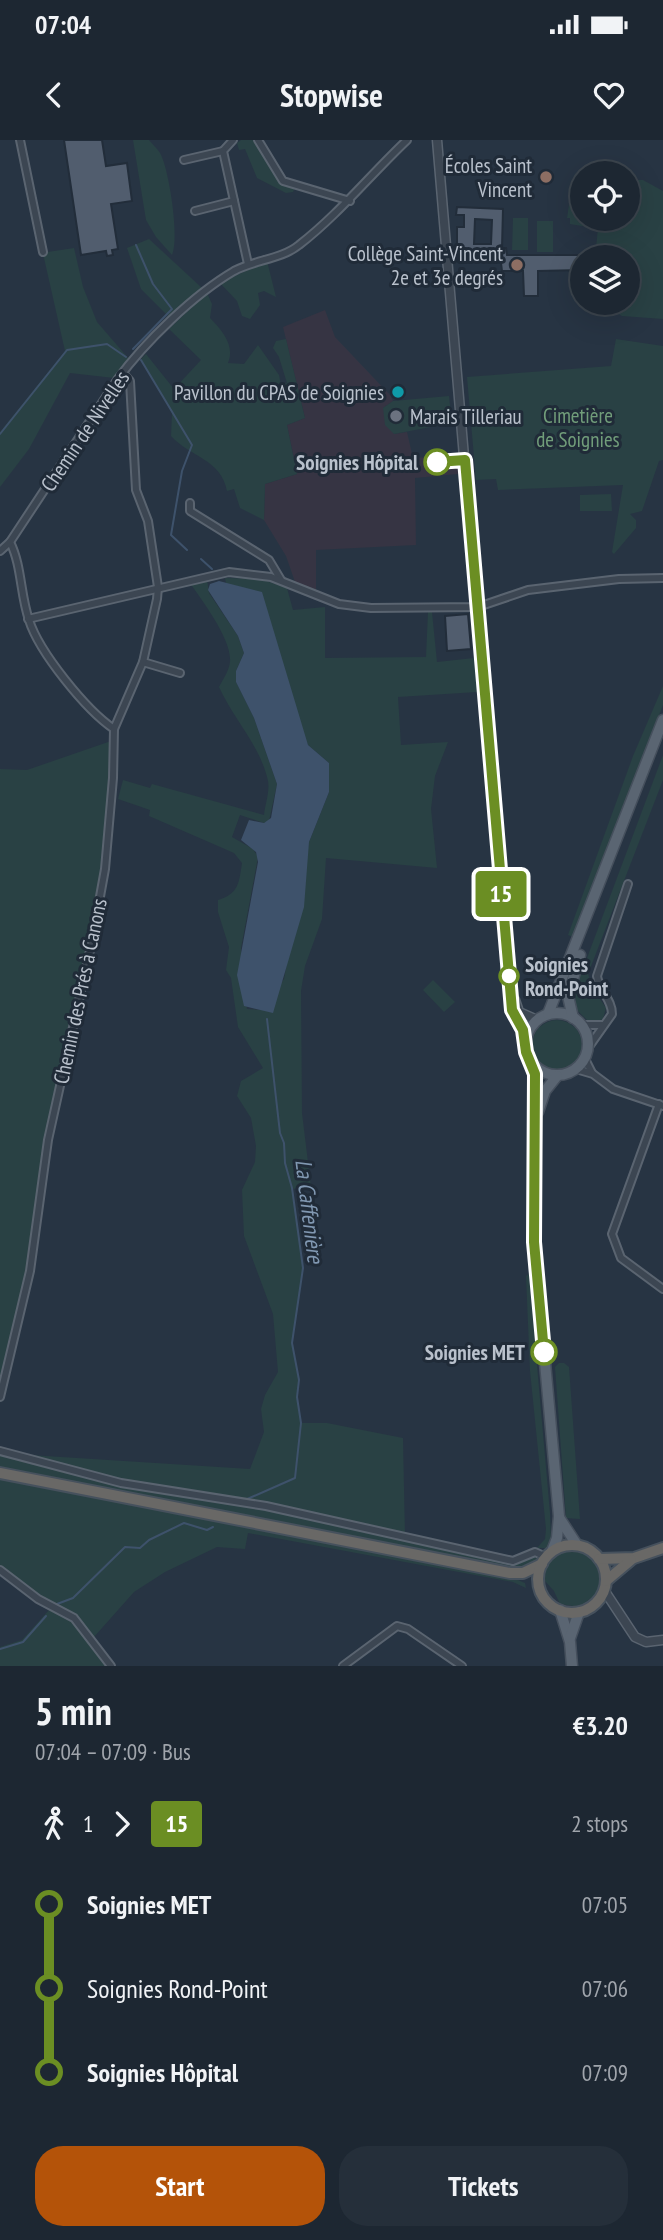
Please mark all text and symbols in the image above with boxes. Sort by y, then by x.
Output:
text: 07:04 [35,8,91,41]
text: Stopwise [280,74,383,116]
icon: back [35,76,73,114]
icon: heart [590,76,628,114]
place label: Écoles Saint Vincent [445,152,532,203]
map controls [570,161,640,315]
button: locate [570,161,640,231]
marker: Écoles Saint Vincent [538,169,554,185]
place label: Collège Saint-Vincent 2e et 3e degrés [348,240,503,291]
button: layers [570,245,640,315]
marker: Collège Saint-Vincent 2e et 3e degrés [509,257,525,273]
street label: Chemin de Nivelles [35,365,135,497]
place label: Pavillon du CPAS de Soignies [174,379,384,406]
marker: Pavillon du CPAS de Soignies [390,384,406,400]
park label: Cimetière de Soignies [536,402,620,453]
place label: Marais Tilleriau [410,403,522,430]
marker: Marais Tilleriau [388,408,404,424]
place label: Soignies Hôpital [296,449,419,476]
marker: Soignies Hôpital [424,449,450,475]
line badge: 15 [470,871,532,917]
text: 15 [490,878,512,909]
street label: Chemin des Prés à Canons [47,896,113,1086]
place label: Soignies Rond-Point [525,951,608,1002]
marker: Soignies Rond-Point [499,966,519,986]
water label: La Caffenière [289,1157,331,1266]
place label: Soignies MET [425,1339,525,1366]
marker: Soignies MET [531,1339,557,1365]
text: 5 min [35,1686,112,1735]
text: €3.20 [573,1709,628,1742]
text: 07:04 – 07:09 · Bus [35,1737,191,1766]
icon: walk [35,1805,73,1843]
icon: forward [103,1805,141,1843]
text: 15 [165,1808,188,1839]
text: 1 [83,1809,93,1838]
text: 2 stops [571,1809,628,1838]
text: Soignies MET [87,1888,211,1921]
text: 07:05 [582,1890,628,1919]
text: Soignies Rond-Point [87,1972,268,2005]
text: 07:06 [582,1974,628,2003]
text: Soignies Hôpital [87,2056,238,2089]
text: 07:09 [582,2058,628,2087]
button: Start [35,2146,325,2226]
button: Tickets [339,2146,628,2226]

